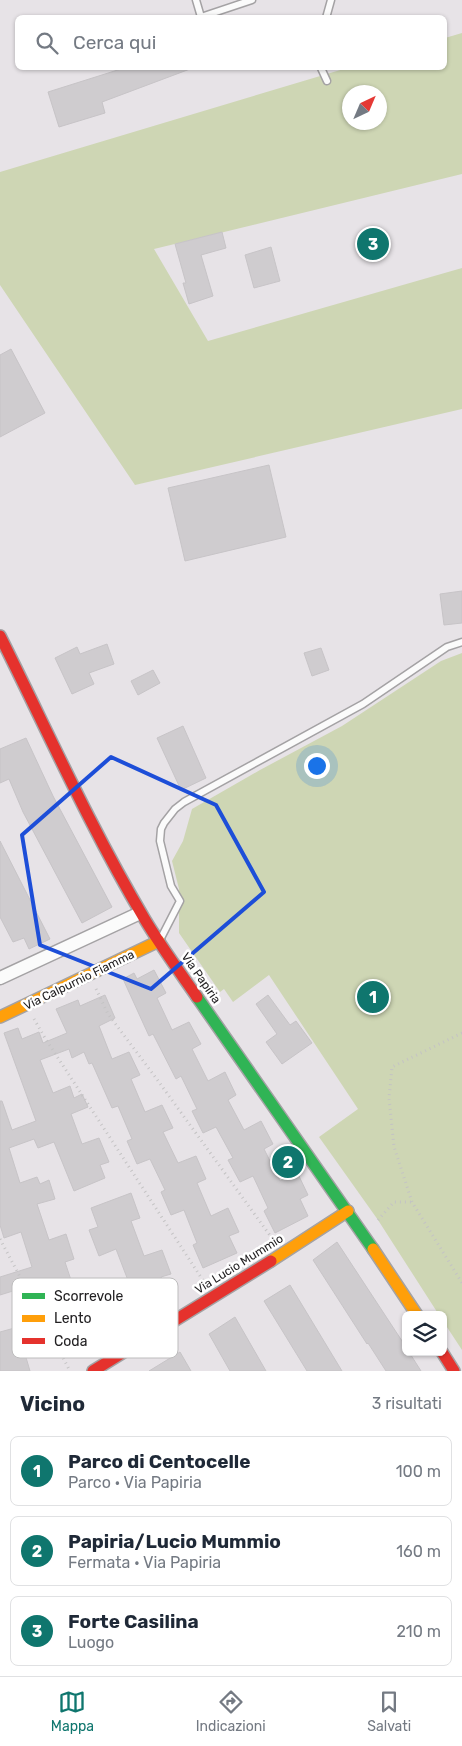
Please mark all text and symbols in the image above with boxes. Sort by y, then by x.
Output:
search box [15,15,447,70]
icon: search [33,29,61,57]
text: Cerca qui [73,31,156,54]
north arrow [342,85,387,130]
pin: 3 [357,225,389,263]
your location [304,753,330,779]
street label: Via Calpurnio Fiamma [21,947,137,1013]
street label: Via Papiria [178,950,224,1006]
pin: 1 [357,978,389,1016]
pin: 2 [272,1143,304,1181]
street label: Via Lucio Mummio [192,1231,286,1297]
legend [12,1278,178,1358]
text: Scorrevole [54,1288,123,1305]
text: Lento [54,1310,91,1327]
map controls [402,1311,447,1356]
button: layers [402,1311,447,1356]
text: Coda [54,1333,87,1350]
text: Vicino [20,1391,85,1416]
text: 3 risultati [372,1394,442,1413]
text: Parco di Centocelle [68,1450,251,1473]
text: 1 [33,1462,41,1481]
text: 100 m [396,1462,441,1481]
text: Parco · Via Papiria [68,1473,202,1492]
text: Papiria/Lucio Mummio [68,1530,281,1553]
text: 2 [32,1542,42,1561]
text: 160 m [396,1542,441,1561]
text: Fermata · Via Papiria [68,1553,221,1572]
text: Forte Casilina [68,1610,199,1633]
text: 3 [32,1622,42,1641]
text: 210 m [396,1622,441,1641]
text: Luogo [68,1633,114,1652]
tab: Mappa [51,1688,94,1735]
tab: Indicazioni [196,1688,266,1735]
tab: Salvati [367,1688,411,1735]

